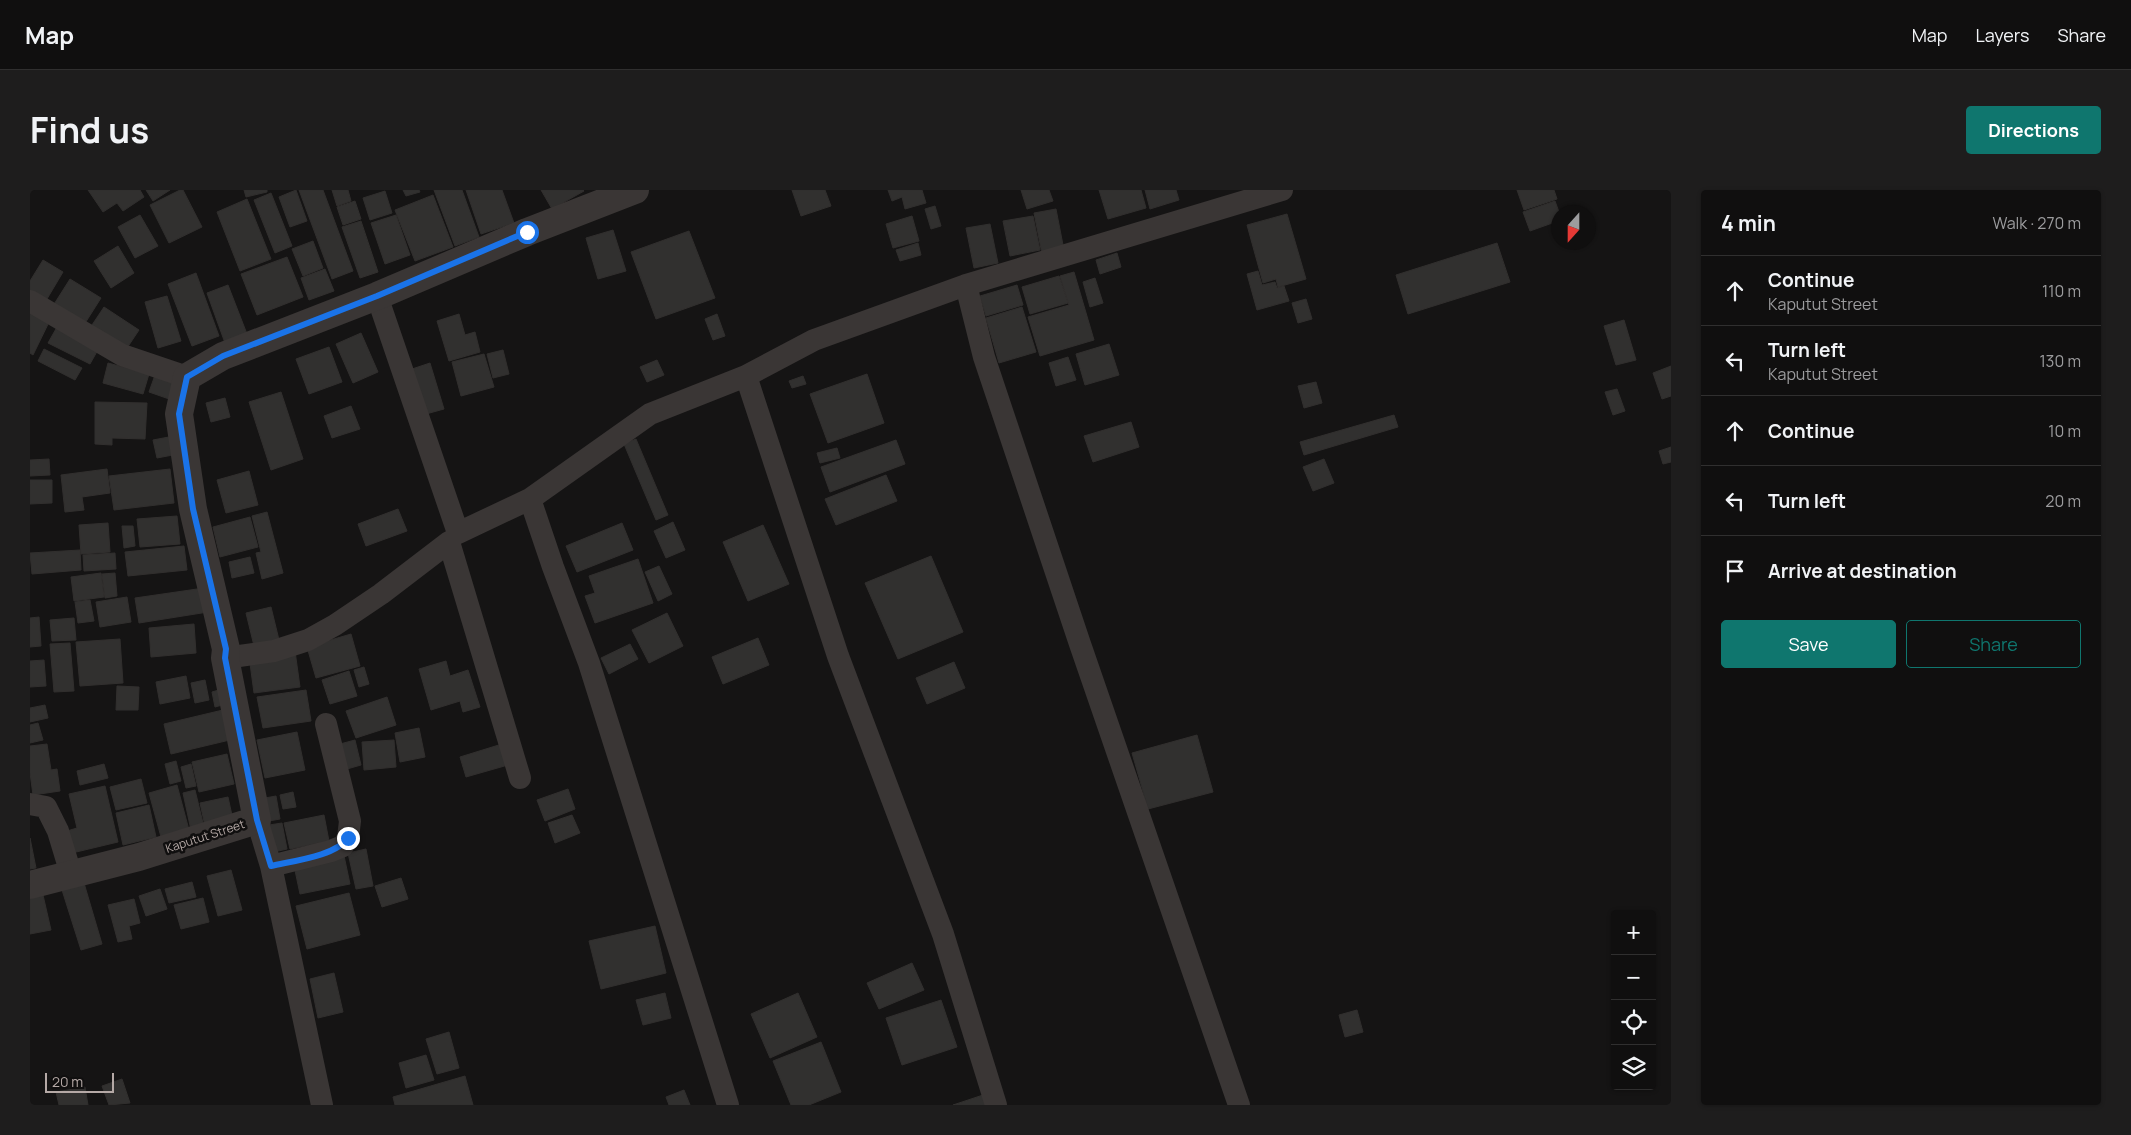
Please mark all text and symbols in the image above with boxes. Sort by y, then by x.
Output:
text: Map [25,18,74,51]
text: Map [1912,23,1947,47]
text: Layers [1975,23,2029,47]
text: Share [2057,23,2106,47]
text: Find us [30,106,149,154]
button: Directions [1966,106,2101,154]
north arrow [1551,205,1596,250]
text: 4 min [1721,209,1776,237]
text: Walk · 270 m [1992,212,2081,234]
route start [516,221,539,244]
text: Continue [1768,267,1854,293]
icon: ahead [1721,277,1749,305]
text: 110 m [2042,280,2081,302]
text: Kaputut Street [1768,293,1878,315]
text: Turn left [1768,337,1846,363]
icon: left [1721,347,1749,375]
text: 130 m [2039,350,2081,372]
text: Kaputut Street [1768,363,1878,385]
icon: ahead [1721,417,1749,445]
text: Continue [1768,418,1854,444]
text: 10 m [2048,420,2081,442]
icon: left [1721,487,1749,515]
text: Turn left [1768,488,1846,514]
text: 20 m [2045,490,2081,512]
icon: arrive [1721,557,1749,585]
text: Arrive at destination [1768,558,1957,584]
button: Save [1721,620,1896,668]
button: Share [1906,620,2081,668]
street label: Kaputut Street [163,815,247,857]
route end [337,827,360,850]
map controls [1611,910,1656,1090]
button: + [1611,910,1656,955]
button: − [1611,955,1656,1000]
button: locate [1611,1000,1656,1045]
button: layers [1611,1045,1656,1090]
scale bar [45,1070,114,1093]
text: 20 m [52,1072,83,1091]

